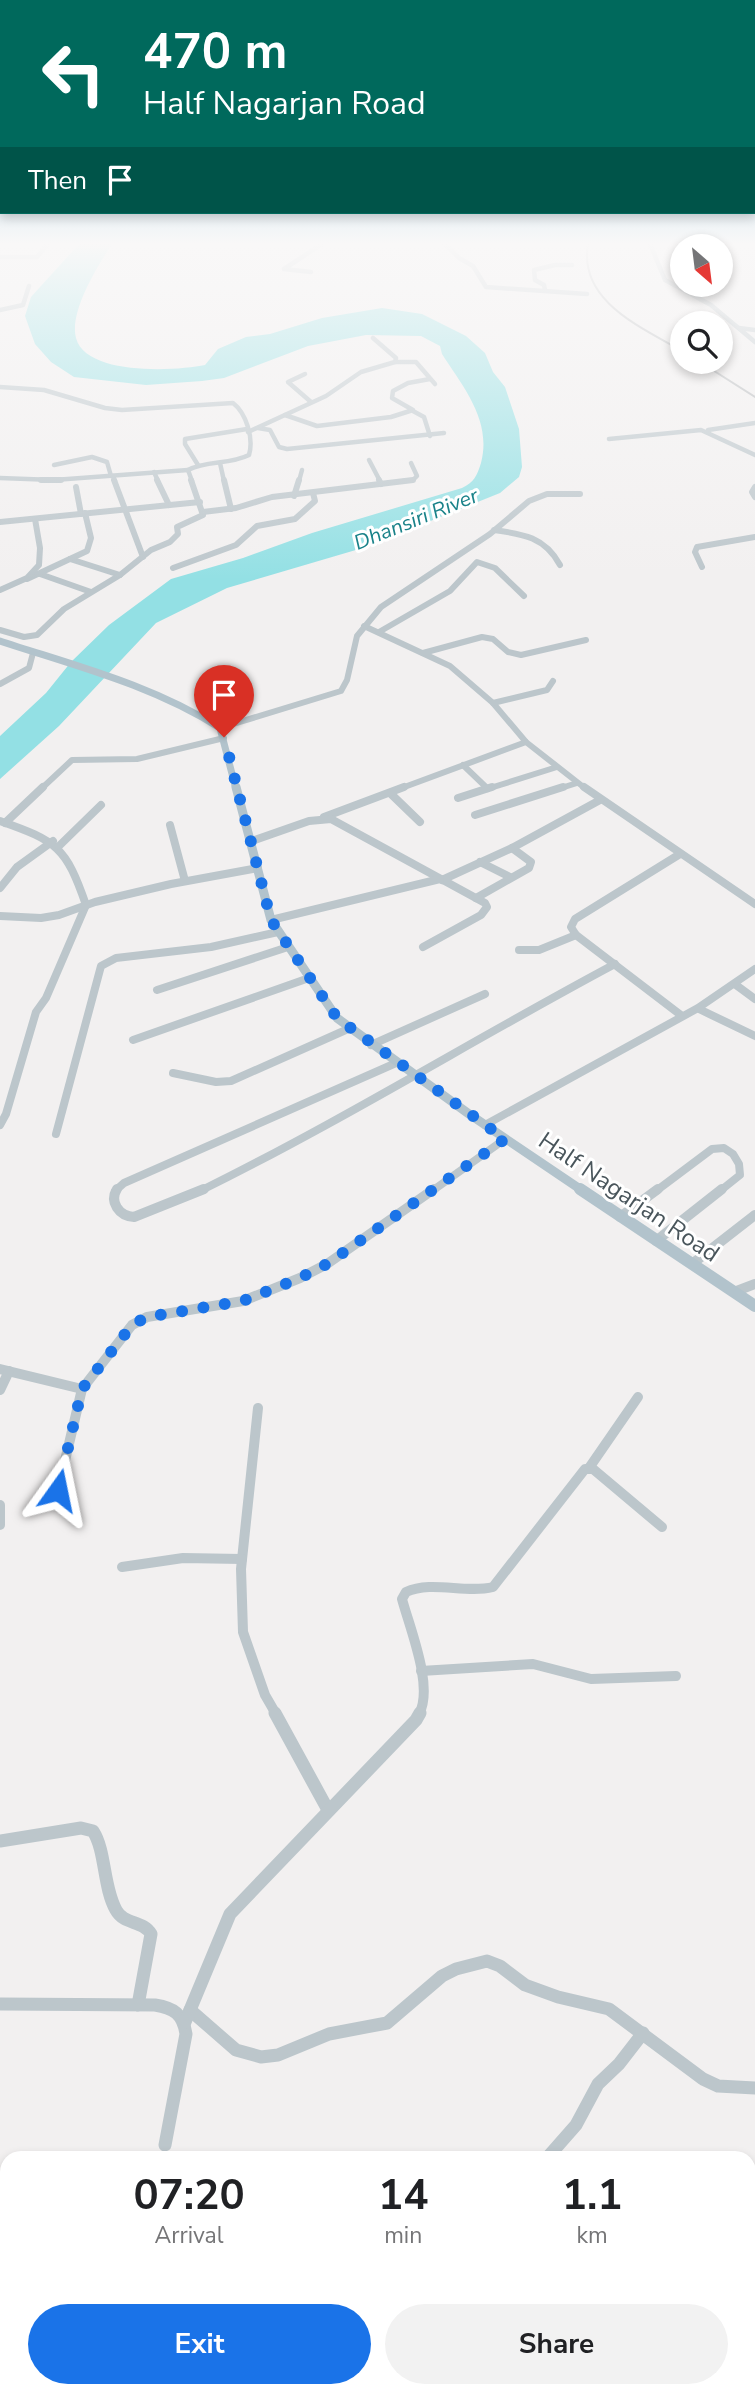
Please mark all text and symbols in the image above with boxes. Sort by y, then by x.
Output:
text: 470 m [143,18,287,85]
icon: left [28,28,119,119]
text: Half Nagarjan Road [143,82,426,125]
icon: arrive [101,161,139,199]
text: Then [28,163,87,198]
north arrow [670,234,733,298]
map controls [670,234,733,374]
button: search [670,311,733,374]
water label: Dhansiri River [350,481,483,557]
pin [194,665,254,737]
icon: arrive [205,676,243,714]
street label: Half Nagarjan Road [532,1124,726,1270]
position arrow [21,1453,95,1527]
text: 07:20 [133,2167,245,2224]
text: 14 [378,2167,428,2224]
text: 1.1 [562,2167,623,2224]
text: Arrival [154,2220,224,2251]
text: min [384,2220,422,2251]
text: km [577,2220,608,2251]
button: Exit [28,2304,371,2384]
button: Share [385,2304,728,2384]

